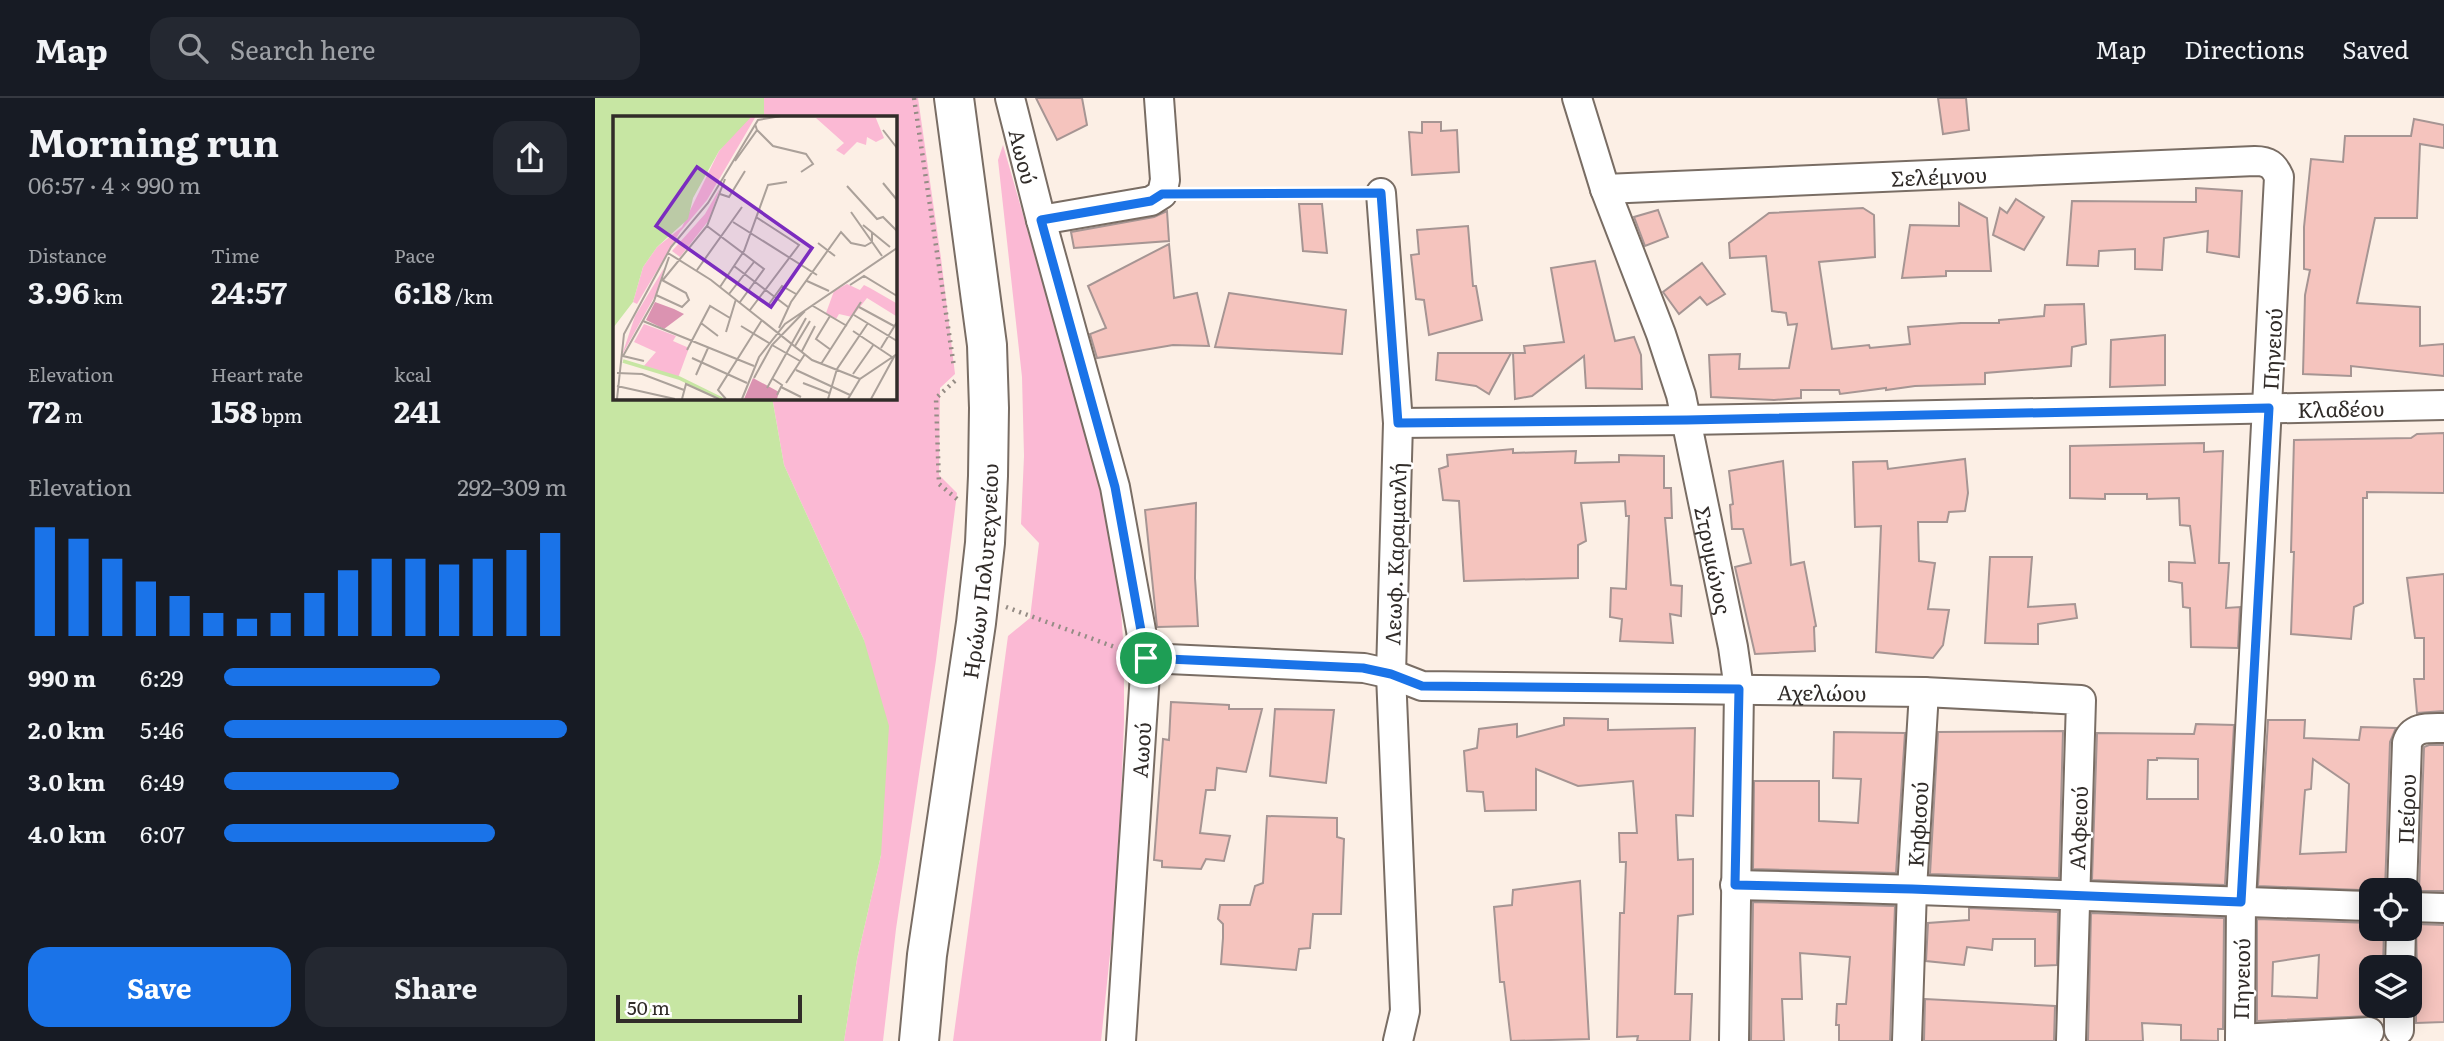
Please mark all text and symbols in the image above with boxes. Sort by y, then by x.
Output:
search box [150,17,640,80]
text: Map [35,24,108,73]
icon: search [174,29,212,67]
text: Search here [230,29,376,68]
text: Map [2095,31,2146,66]
text: Directions [2184,31,2304,66]
text: Saved [2342,31,2409,66]
text: Morning run [28,112,279,169]
inset map [613,116,896,399]
button: share [493,121,567,195]
street label: Αωού [1003,125,1047,187]
street label: Σελέμνου [1890,157,1987,192]
text: 06:57 · 4 × 990 m [28,167,201,201]
text: Distance [28,241,107,269]
text: Time [211,241,259,269]
text: Pace [394,241,435,269]
text: 3.96 [28,269,89,313]
text: 24:57 [211,269,287,313]
text: 6:18 [394,269,451,313]
text: km [89,282,123,310]
text: /km [451,282,493,310]
street label: Πηνειού [2253,307,2289,391]
text: Elevation [28,360,114,388]
text: Heart rate [211,360,303,388]
text: kcal [394,360,431,388]
text: 72 [28,388,61,432]
text: 158 [211,388,257,432]
text: 241 [394,388,441,432]
street label: Κλαδέου [2297,391,2385,423]
text: m [61,401,83,429]
text: bpm [257,401,303,429]
street label: Λεωφ. Καραμανλή [1375,462,1413,646]
street label: Ηρώων Πολυτεχνείου [952,463,1004,681]
text: Elevation [28,469,132,503]
text: 292–309 m [457,469,567,503]
street label: Στρυμώνος [1689,503,1741,617]
pin [1116,628,1176,688]
icon: arrive [1127,639,1165,677]
text: 990 m [28,660,96,694]
text: 6:29 [140,660,183,694]
street label: Αχελώου [1777,675,1867,707]
text: 2.0 km [28,712,105,746]
text: 5:46 [140,712,184,746]
street label: Αωού [1123,721,1157,779]
text: 3.0 km [28,764,106,798]
text: 6:49 [140,764,184,798]
street label: Πείρου [2388,773,2421,845]
street label: Κηφισού [1898,780,1934,868]
street label: Αλφειού [2060,785,2094,871]
text: 4.0 km [28,816,107,850]
text: 6:07 [140,816,185,850]
map controls [2359,878,2422,1018]
button: locate [2359,878,2422,941]
street label: Πηνειού [2224,938,2256,1020]
button: Save [28,947,291,1027]
button: Share [305,947,567,1027]
button: layers [2359,955,2422,1018]
scale bar [616,992,801,1024]
text: 50 m [627,993,670,1021]

